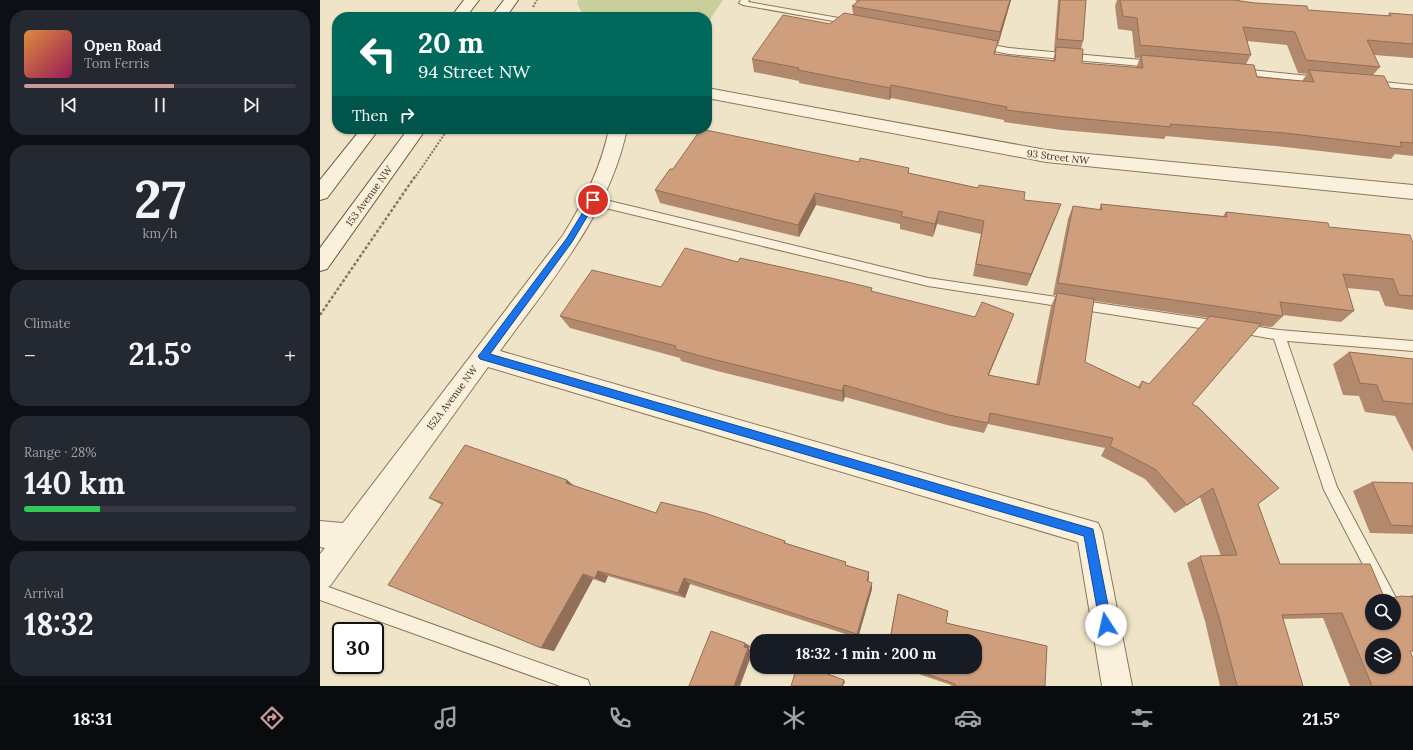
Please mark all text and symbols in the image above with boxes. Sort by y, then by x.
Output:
text: 20 m [418,25,484,61]
icon: left [352,28,404,80]
text: Open Road [84,36,162,55]
text: Tom Ferris [84,55,149,72]
text: 94 Street NW [418,60,530,83]
icon: previous [58,94,80,116]
icon: pause [149,94,171,116]
icon: next [240,94,262,116]
icon: right [396,104,418,126]
text: Then [352,106,388,125]
street label: 93 Street NW [1026,147,1091,167]
street label: 153 Avenue NW [343,162,396,229]
text: 27 [134,166,186,232]
pin [576,183,610,217]
icon: arrive [582,189,604,211]
text: km/h [142,225,178,242]
text: Climate [24,315,71,332]
text: 21.5° [129,335,191,373]
text: − [24,341,36,369]
text: + [284,341,296,369]
street label: 152A Avenue NW [423,362,481,433]
text: Range · 28% [24,444,97,461]
text: 140 km [24,464,125,502]
text: Arrival [24,585,64,602]
map controls [1365,594,1401,674]
button: search [1365,594,1401,630]
position arrow [1085,604,1127,646]
text: 18:32 [24,605,94,643]
speed limit sign: 30 [332,622,384,674]
button: layers [1365,638,1401,674]
text: 18:32 · 1 min · 200 m [796,644,936,663]
icon: directions [258,704,286,732]
icon: music [432,704,460,732]
icon: phone [606,704,634,732]
icon: climate [780,704,808,732]
icon: car [954,704,982,732]
icon: filters [1128,704,1156,732]
text: 18:31 [73,707,112,730]
text: 21.5° [1302,707,1340,730]

